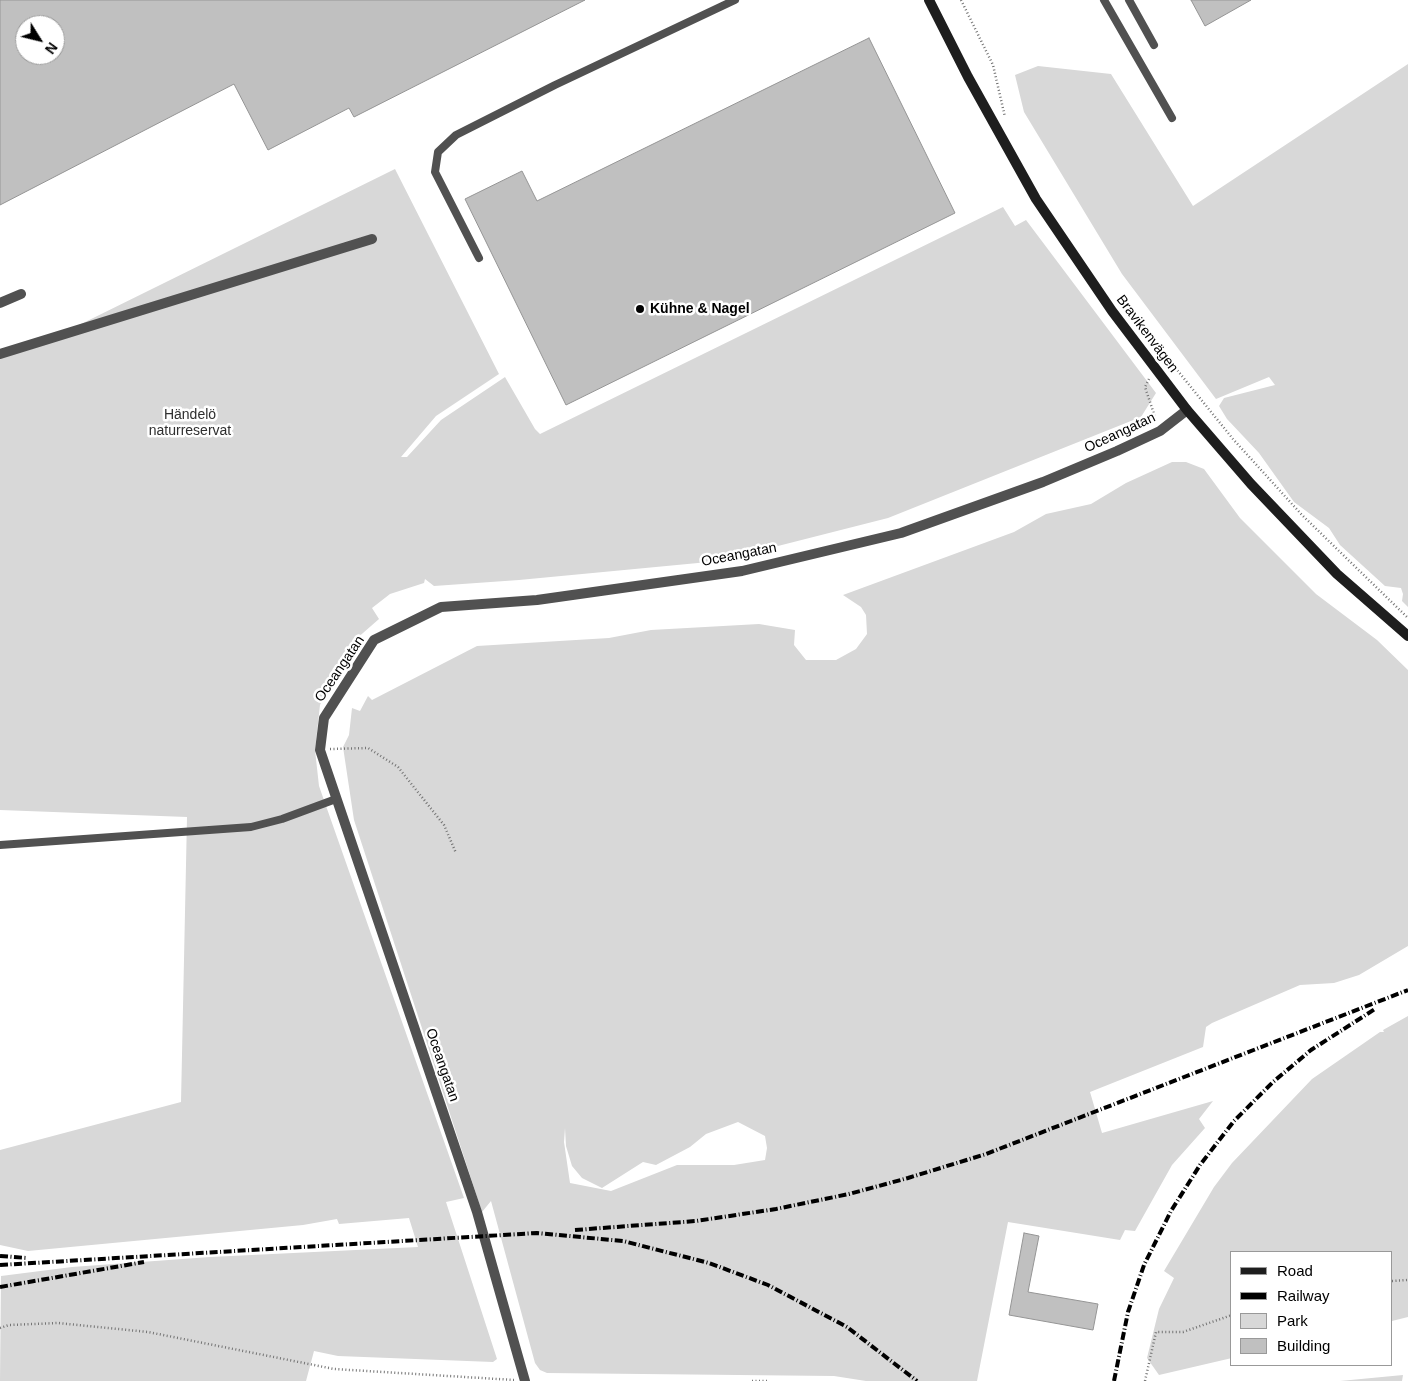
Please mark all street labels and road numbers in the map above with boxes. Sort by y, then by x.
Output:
street label: Bravikenvägen [1112,292,1182,376]
street label: Oceangatan [1082,409,1158,457]
street label: Oceangatan [700,539,778,571]
street label: Oceangatan [312,633,368,705]
street label: Oceangatan [422,1026,462,1104]

